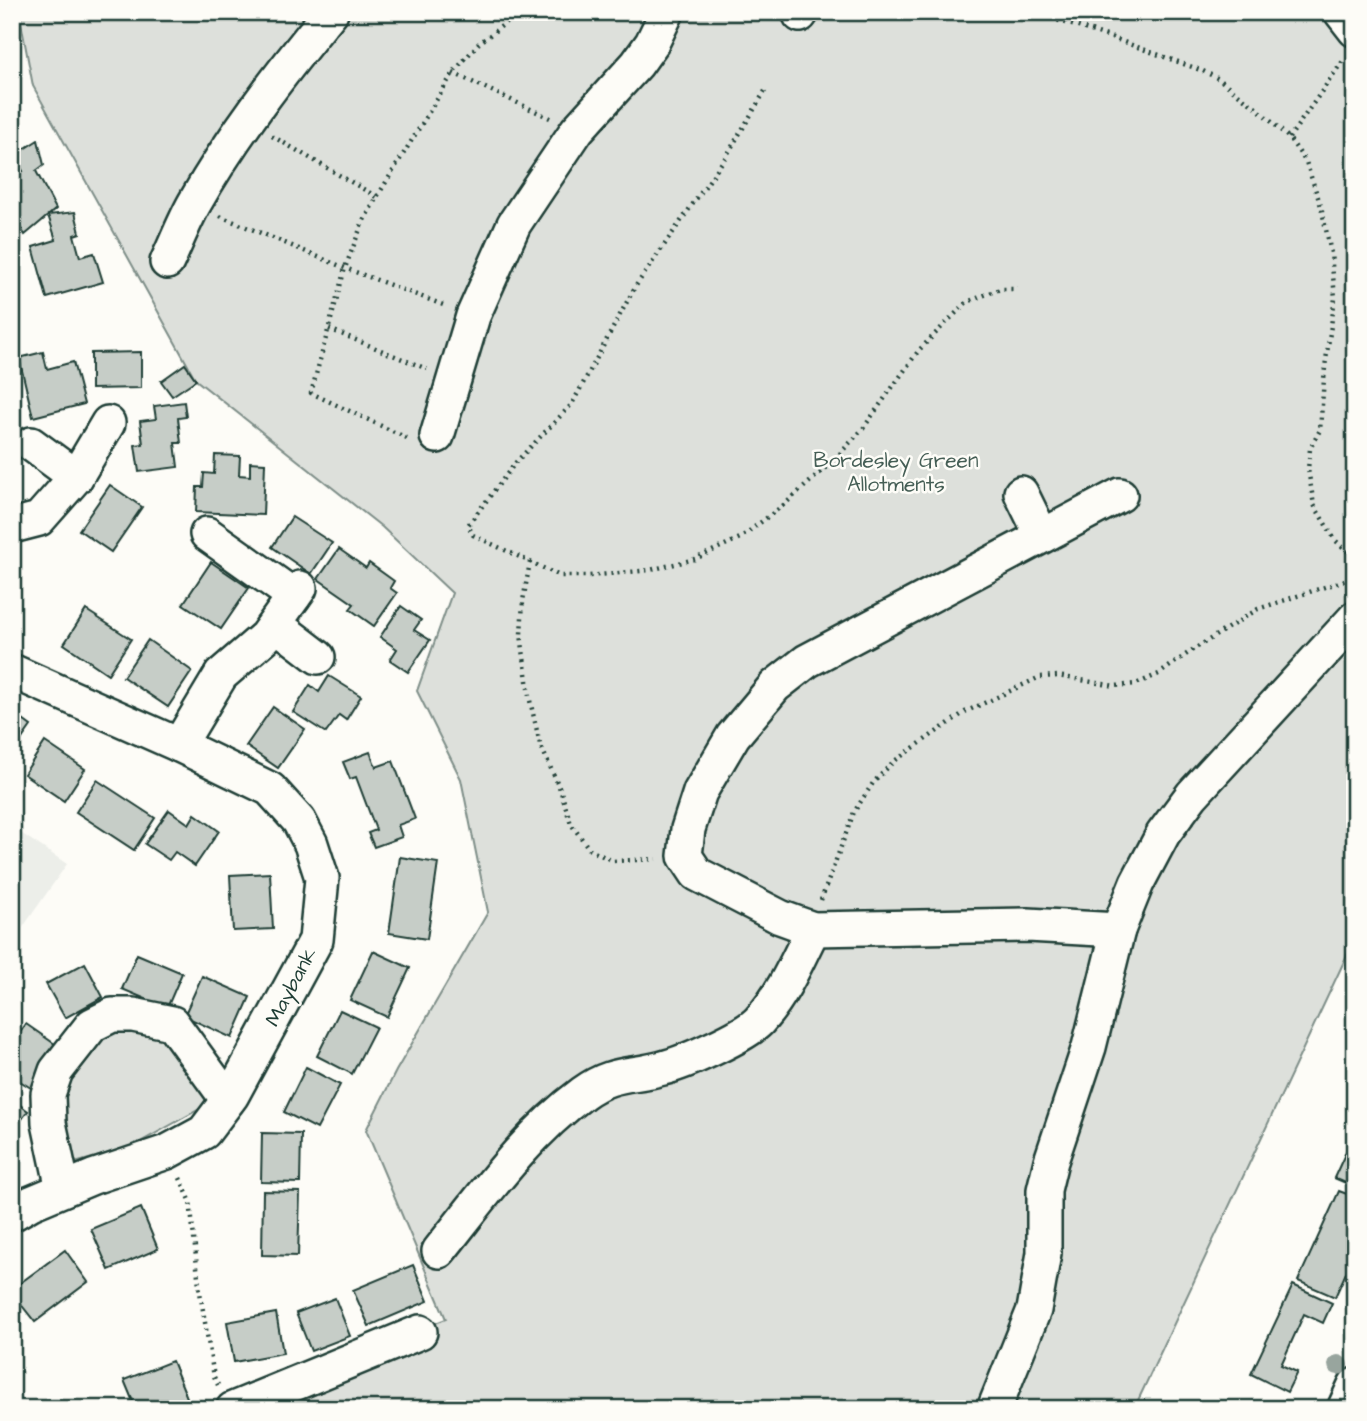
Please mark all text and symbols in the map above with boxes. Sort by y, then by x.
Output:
park label: Bordesley Green Allotments [814,446,978,499]
street label: Maybank [258,942,326,1032]

